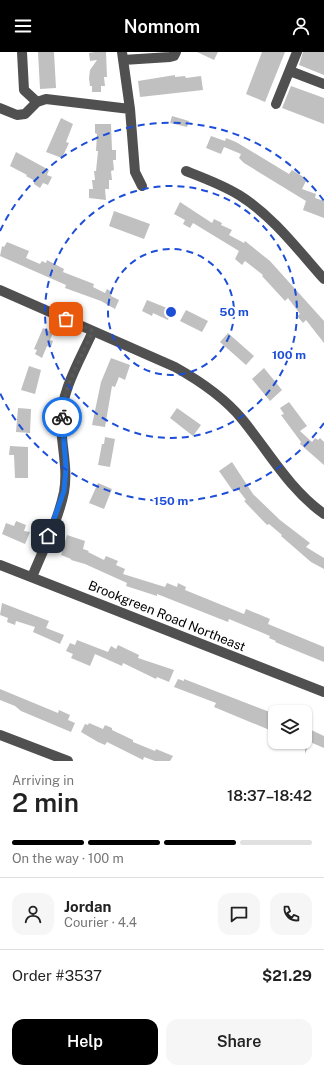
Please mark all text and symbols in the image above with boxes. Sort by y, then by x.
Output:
icon: menu [12,15,34,37]
icon: person [290,15,312,37]
text: Nomnom [124,16,200,37]
pin [49,302,83,336]
centre of rings [164,305,178,319]
text: 50 m [219,305,249,319]
icon: bag [55,308,77,330]
text: 100 m [272,348,306,362]
courier [42,397,82,437]
icon: bike [51,406,73,428]
text: 150 m [154,494,188,508]
pin [31,519,65,553]
icon: home [37,525,59,547]
street label: Brookgreen Road Northeast [86,578,248,654]
map controls [268,705,312,749]
button: layers [268,705,312,749]
text: Arriving in [12,773,74,788]
text: 2 min [12,787,79,818]
text: 18:37–18:42 [227,787,312,804]
text: On the way · 100 m [12,851,124,866]
button: person [12,893,54,935]
button: chat [218,893,260,935]
button: phone [270,893,312,935]
text: Jordan [64,898,111,915]
text: Courier · 4.4 [64,915,137,930]
text: Order #3537 [12,967,102,984]
text: $21.29 [262,967,312,984]
button: Help [12,1019,158,1065]
button: Share [166,1019,312,1065]

